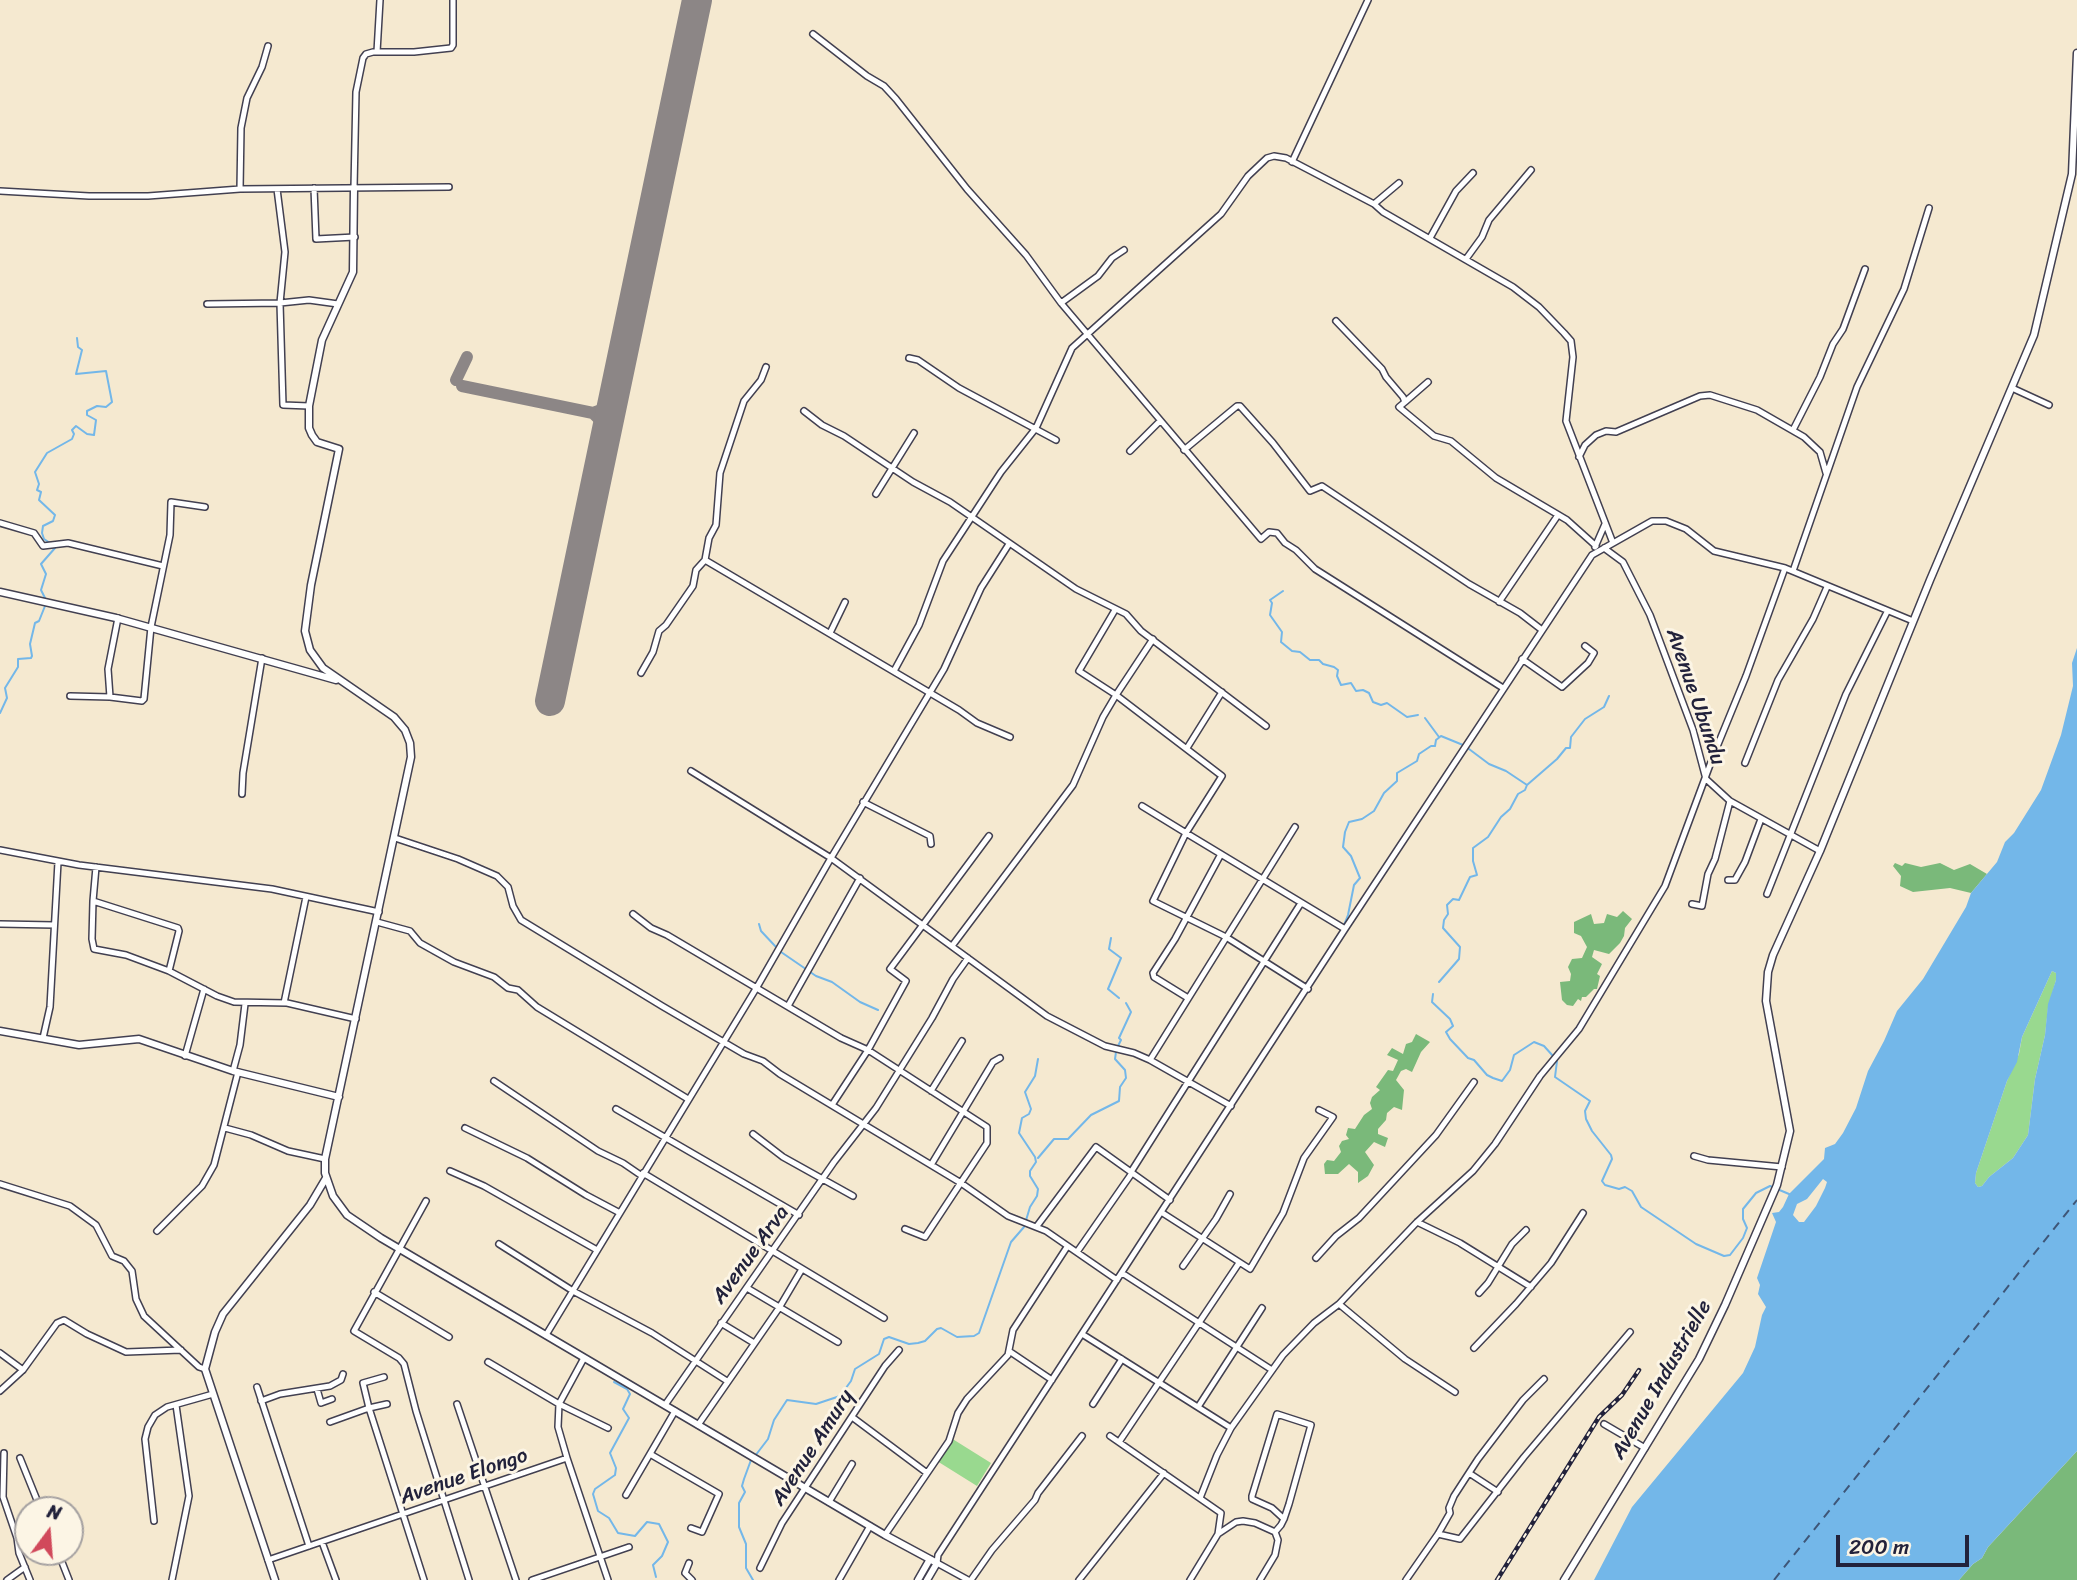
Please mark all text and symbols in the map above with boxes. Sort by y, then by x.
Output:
street label: Avenue Ubundu [1660,625,1730,769]
street label: Avenue Arva [707,1201,795,1309]
street label: Avenue Industrielle [1606,1296,1718,1464]
street label: Avenue Amury [766,1385,860,1511]
street label: Avenue Elongo [397,1443,531,1511]
text: N [43,1495,65,1530]
north arrow [14,1496,84,1566]
scale bar [1839,1520,1972,1564]
text: 200 m [1849,1528,1909,1566]

